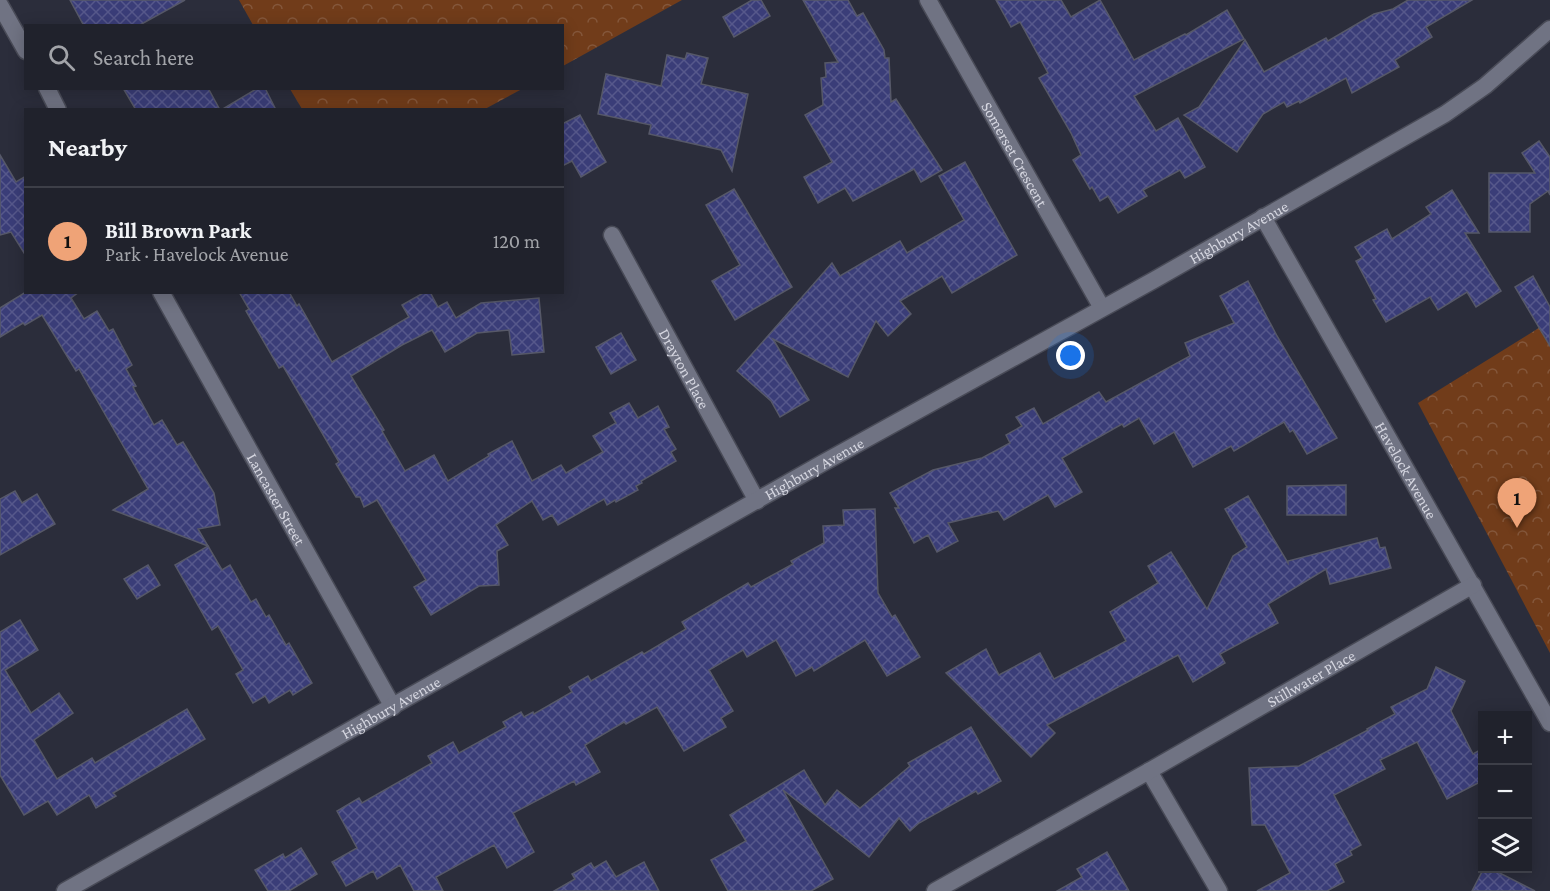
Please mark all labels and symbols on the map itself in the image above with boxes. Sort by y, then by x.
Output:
street label: Somerset Crescent [979,99,1052,210]
street label: Highbury Avenue [1186,197,1291,267]
street label: Drayton Place [656,325,713,411]
your location [1056,341,1085,370]
street label: Havelock Avenue [1372,419,1441,522]
street label: Highbury Avenue [761,434,866,503]
street label: Lancaster Street [244,450,309,548]
pin: 1 [1498,478,1537,528]
street label: Stillwater Place [1264,646,1358,710]
street label: Highbury Avenue [338,672,443,742]

